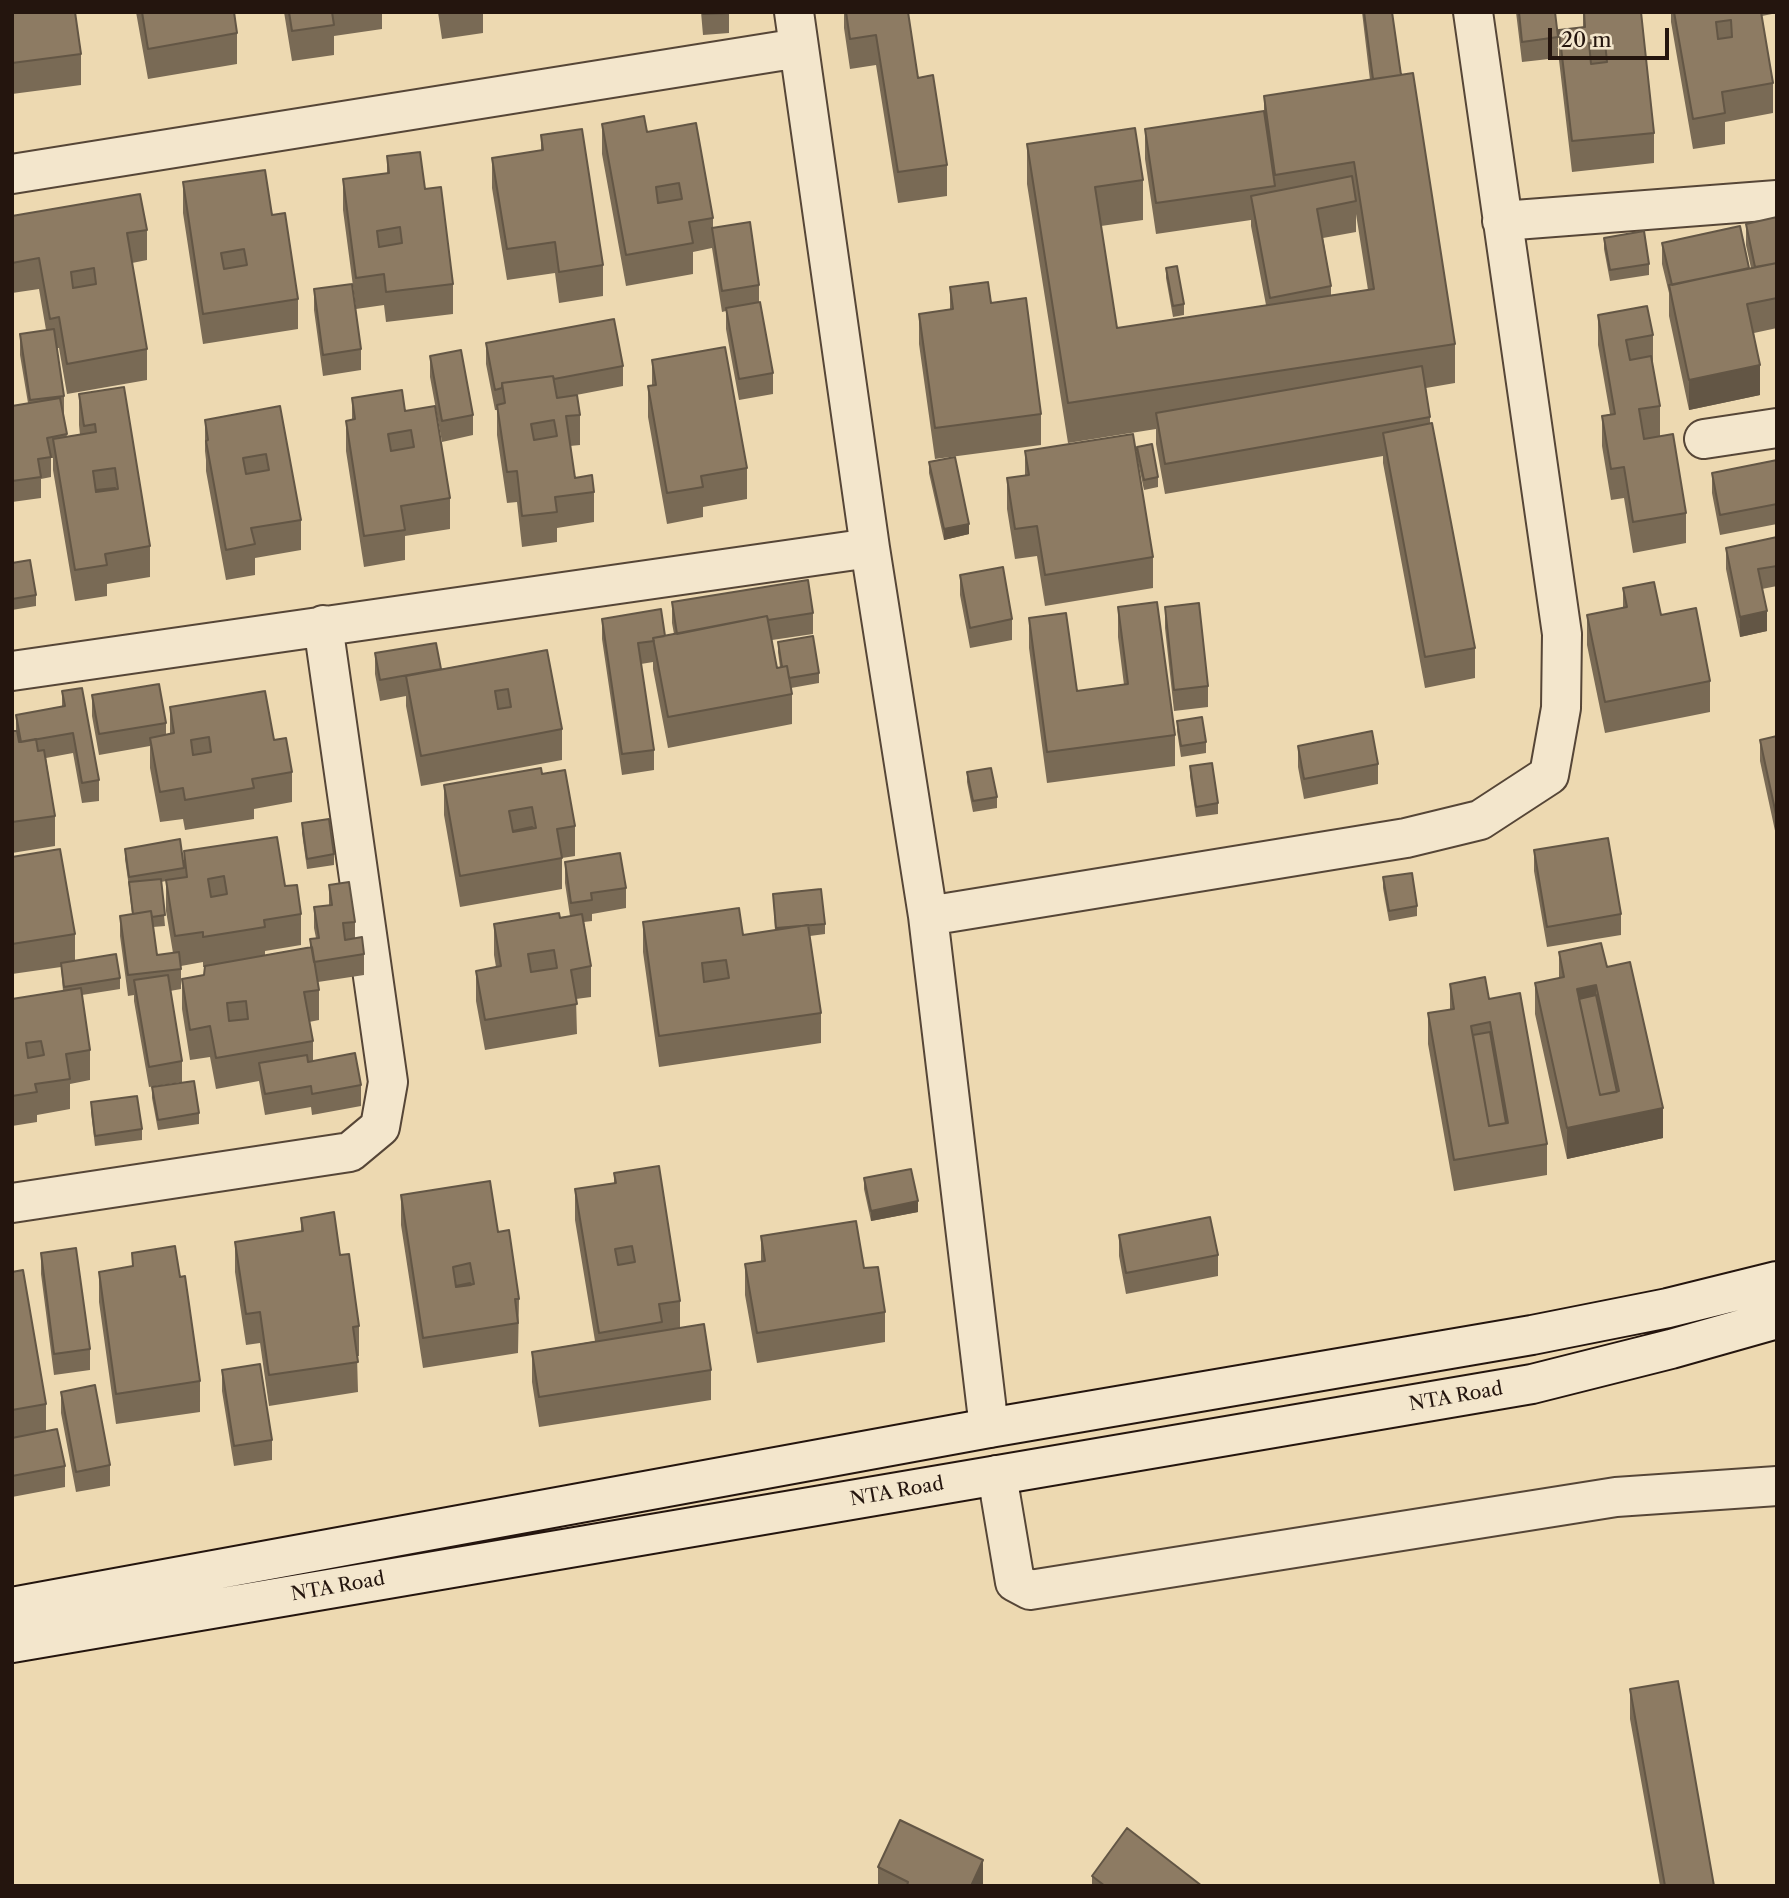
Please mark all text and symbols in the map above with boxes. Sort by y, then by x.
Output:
scale bar [1551,14,1672,58]
text: 20 m [1561,27,1612,52]
street label: NTA Road [1407,1378,1505,1416]
street label: NTA Road [848,1473,946,1511]
street label: NTA Road [289,1568,387,1606]

